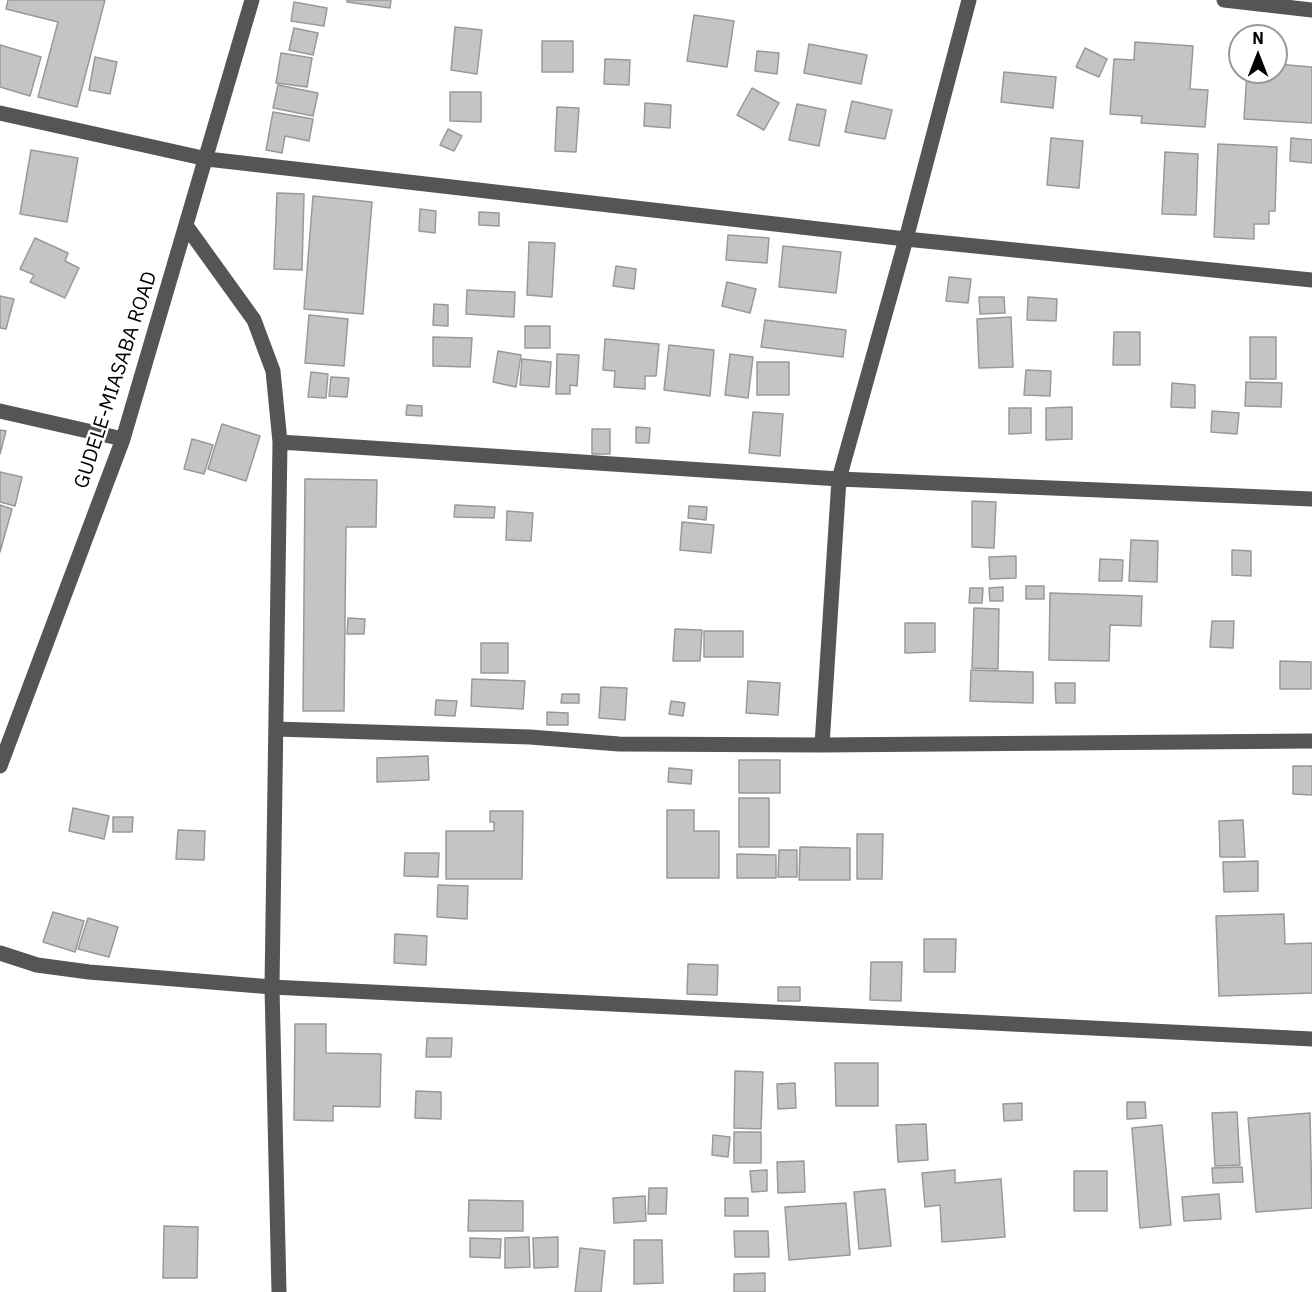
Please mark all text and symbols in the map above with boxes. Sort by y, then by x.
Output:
north arrow [1228,24,1288,84]
text: N [1252,28,1264,48]
street label: GUDELE-MIASABA ROAD [70,268,162,492]

